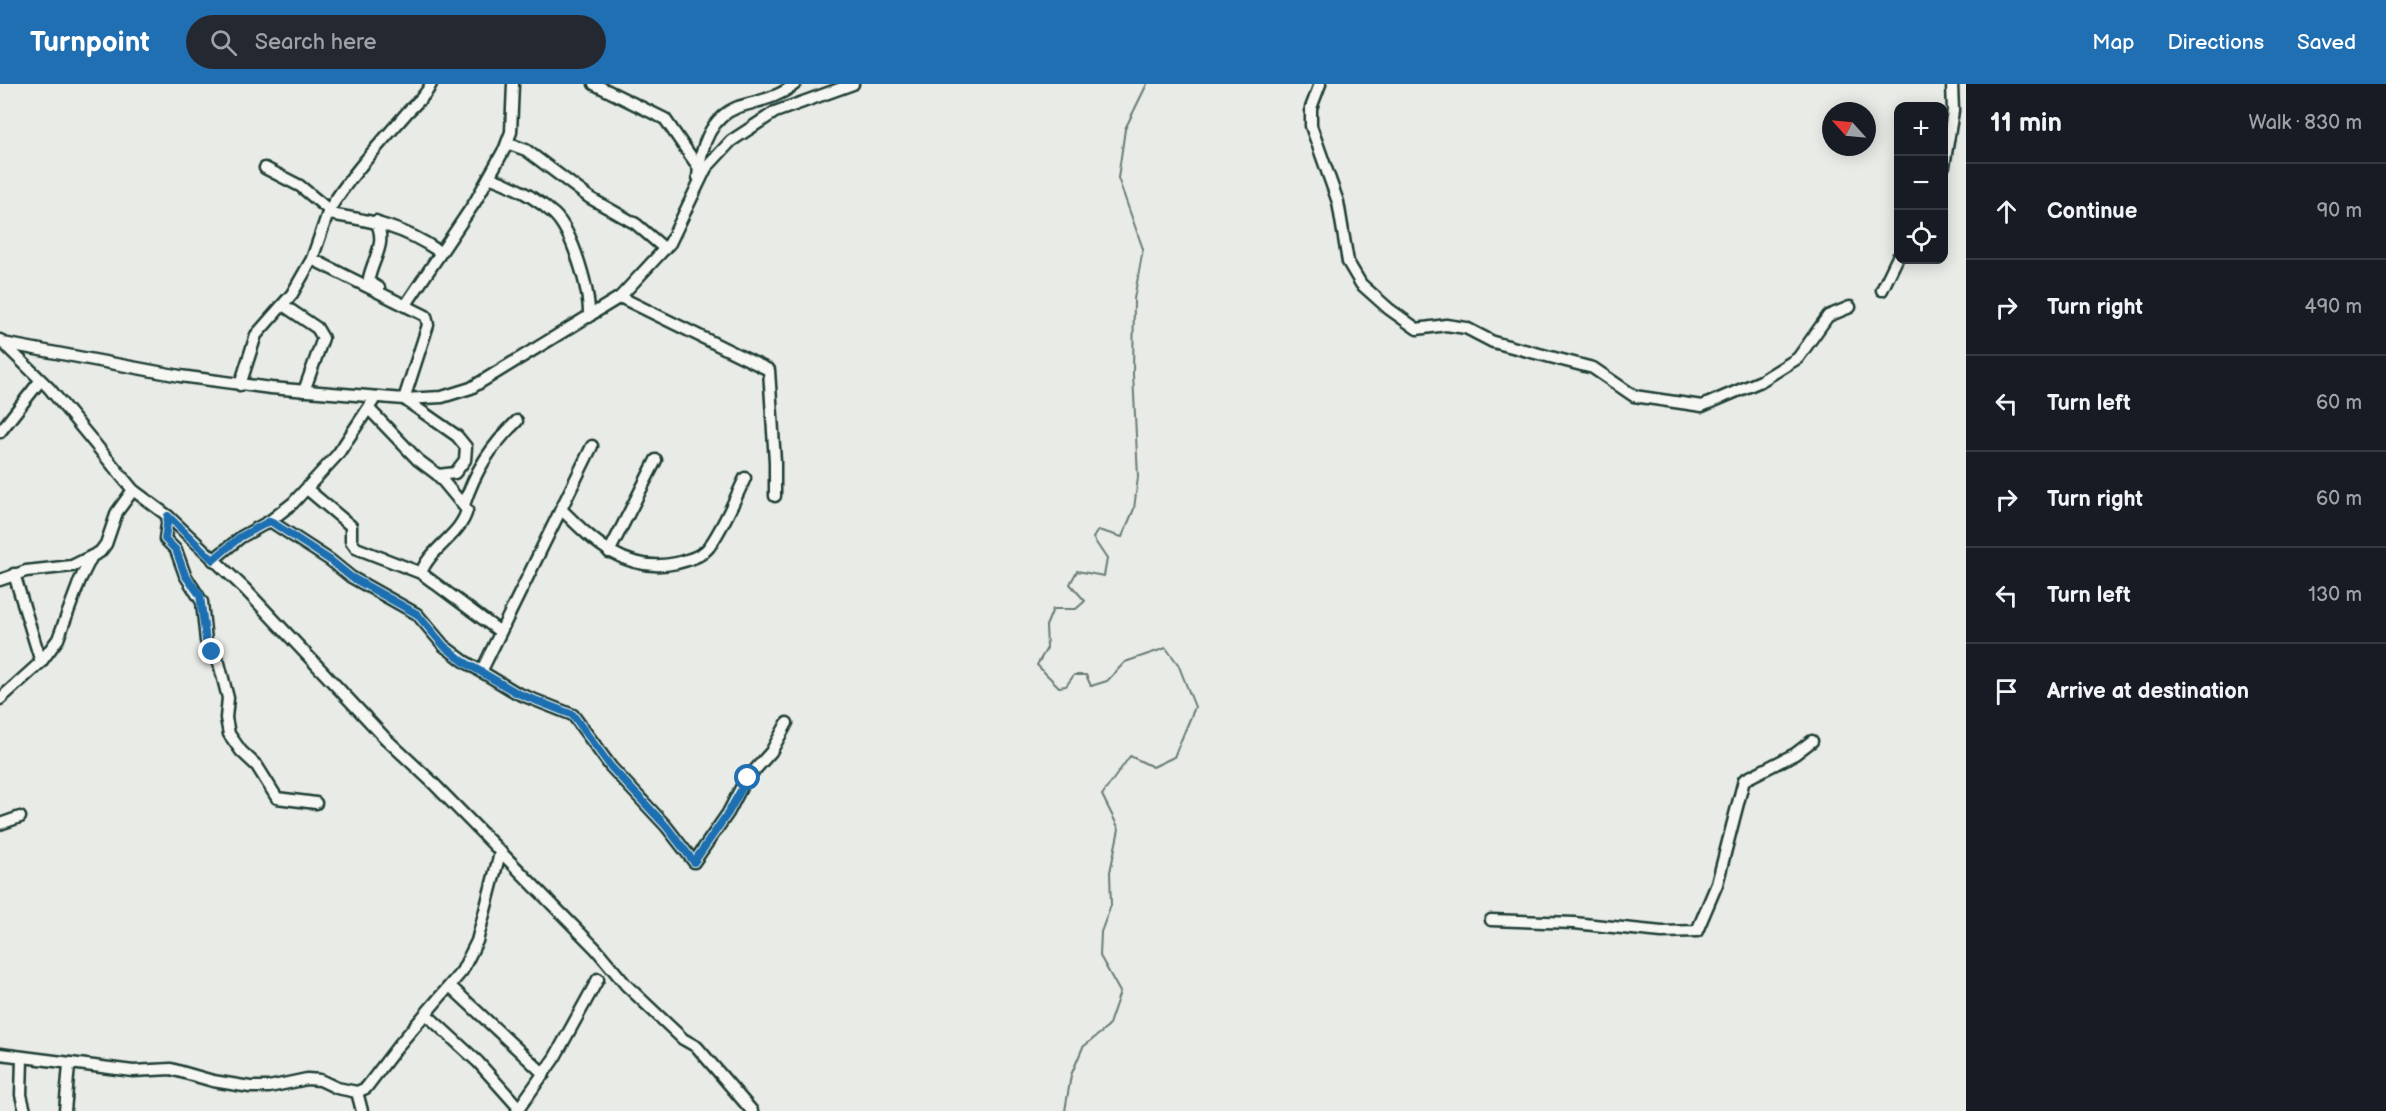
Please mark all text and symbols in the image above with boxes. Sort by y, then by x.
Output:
search box [186,15,606,69]
text: Turnpoint [30,26,150,59]
icon: search [207,26,240,59]
text: Search here [255,29,377,56]
text: Map [2092,30,2135,55]
text: Directions [2168,30,2264,55]
text: Saved [2297,30,2356,55]
north arrow [1822,102,1876,156]
map controls [1894,102,1948,264]
button: + [1894,102,1948,156]
text: 11 min [1990,108,2062,139]
text: Walk · 830 m [2249,111,2362,135]
button: − [1894,156,1948,210]
icon: ahead [1990,195,2023,228]
text: Continue [2047,198,2137,225]
text: 90 m [2317,199,2362,223]
button: locate [1894,210,1948,264]
icon: right [1990,291,2023,324]
text: Turn right [2047,294,2143,321]
text: 490 m [2305,295,2362,319]
icon: left [1990,387,2023,420]
text: Turn left [2047,390,2131,417]
text: 60 m [2316,391,2362,415]
icon: right [1990,483,2023,516]
text: Turn right [2047,486,2143,513]
text: 60 m [2316,487,2362,511]
icon: left [1990,579,2023,612]
text: Turn left [2047,582,2131,609]
text: 130 m [2308,583,2362,607]
route end [198,638,224,664]
icon: arrive [1990,675,2023,708]
text: Arrive at destination [2047,678,2249,705]
route start [734,764,760,790]

